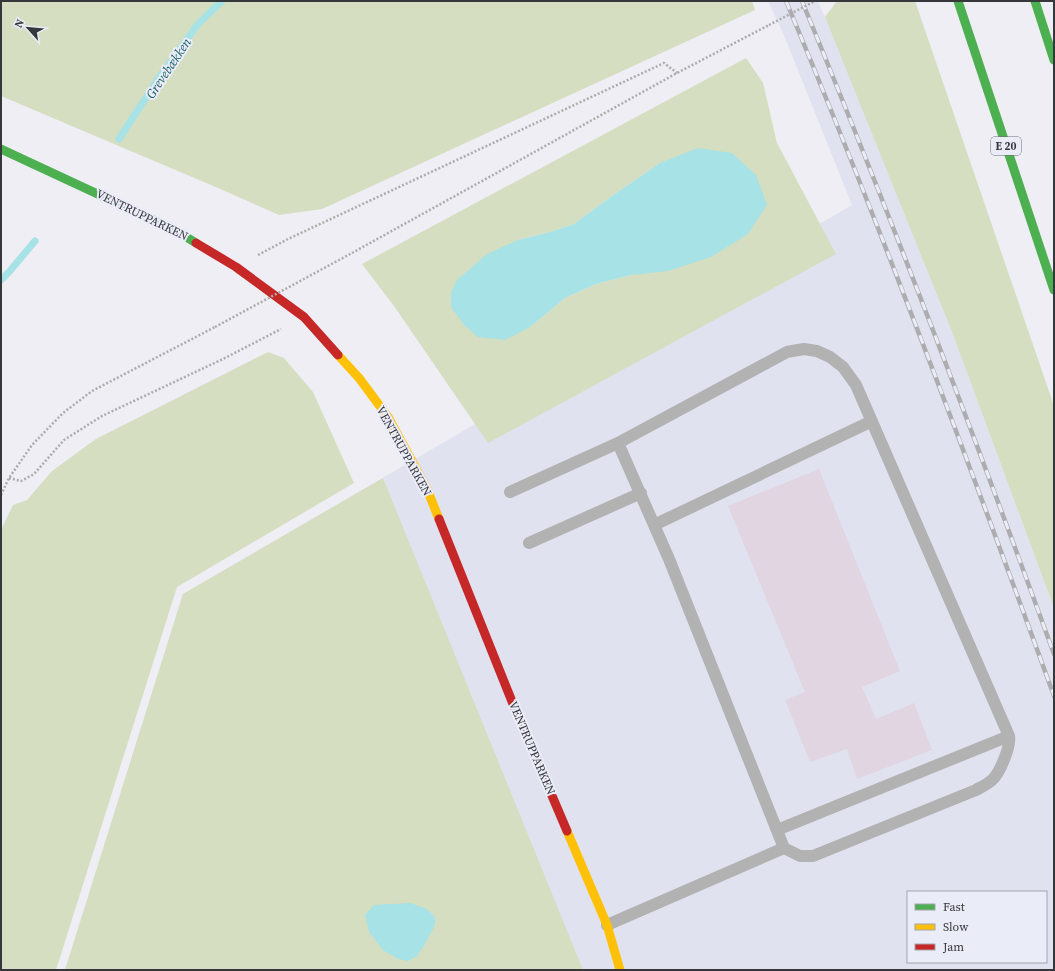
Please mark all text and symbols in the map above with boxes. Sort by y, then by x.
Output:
north arrow [8,8,48,48]
text: N [11,17,28,31]
water label: Grevebækken [142,34,195,102]
road number: E 20 [991,137,1021,155]
street label: VENTRUPPARKEN [93,186,191,244]
street label: VENTRUPPARKEN [373,403,435,499]
street label: VENTRUPPARKEN [505,699,559,797]
legend [907,891,1047,963]
text: Fast [943,899,965,915]
text: Slow [943,919,969,935]
text: Jam [942,939,964,955]

